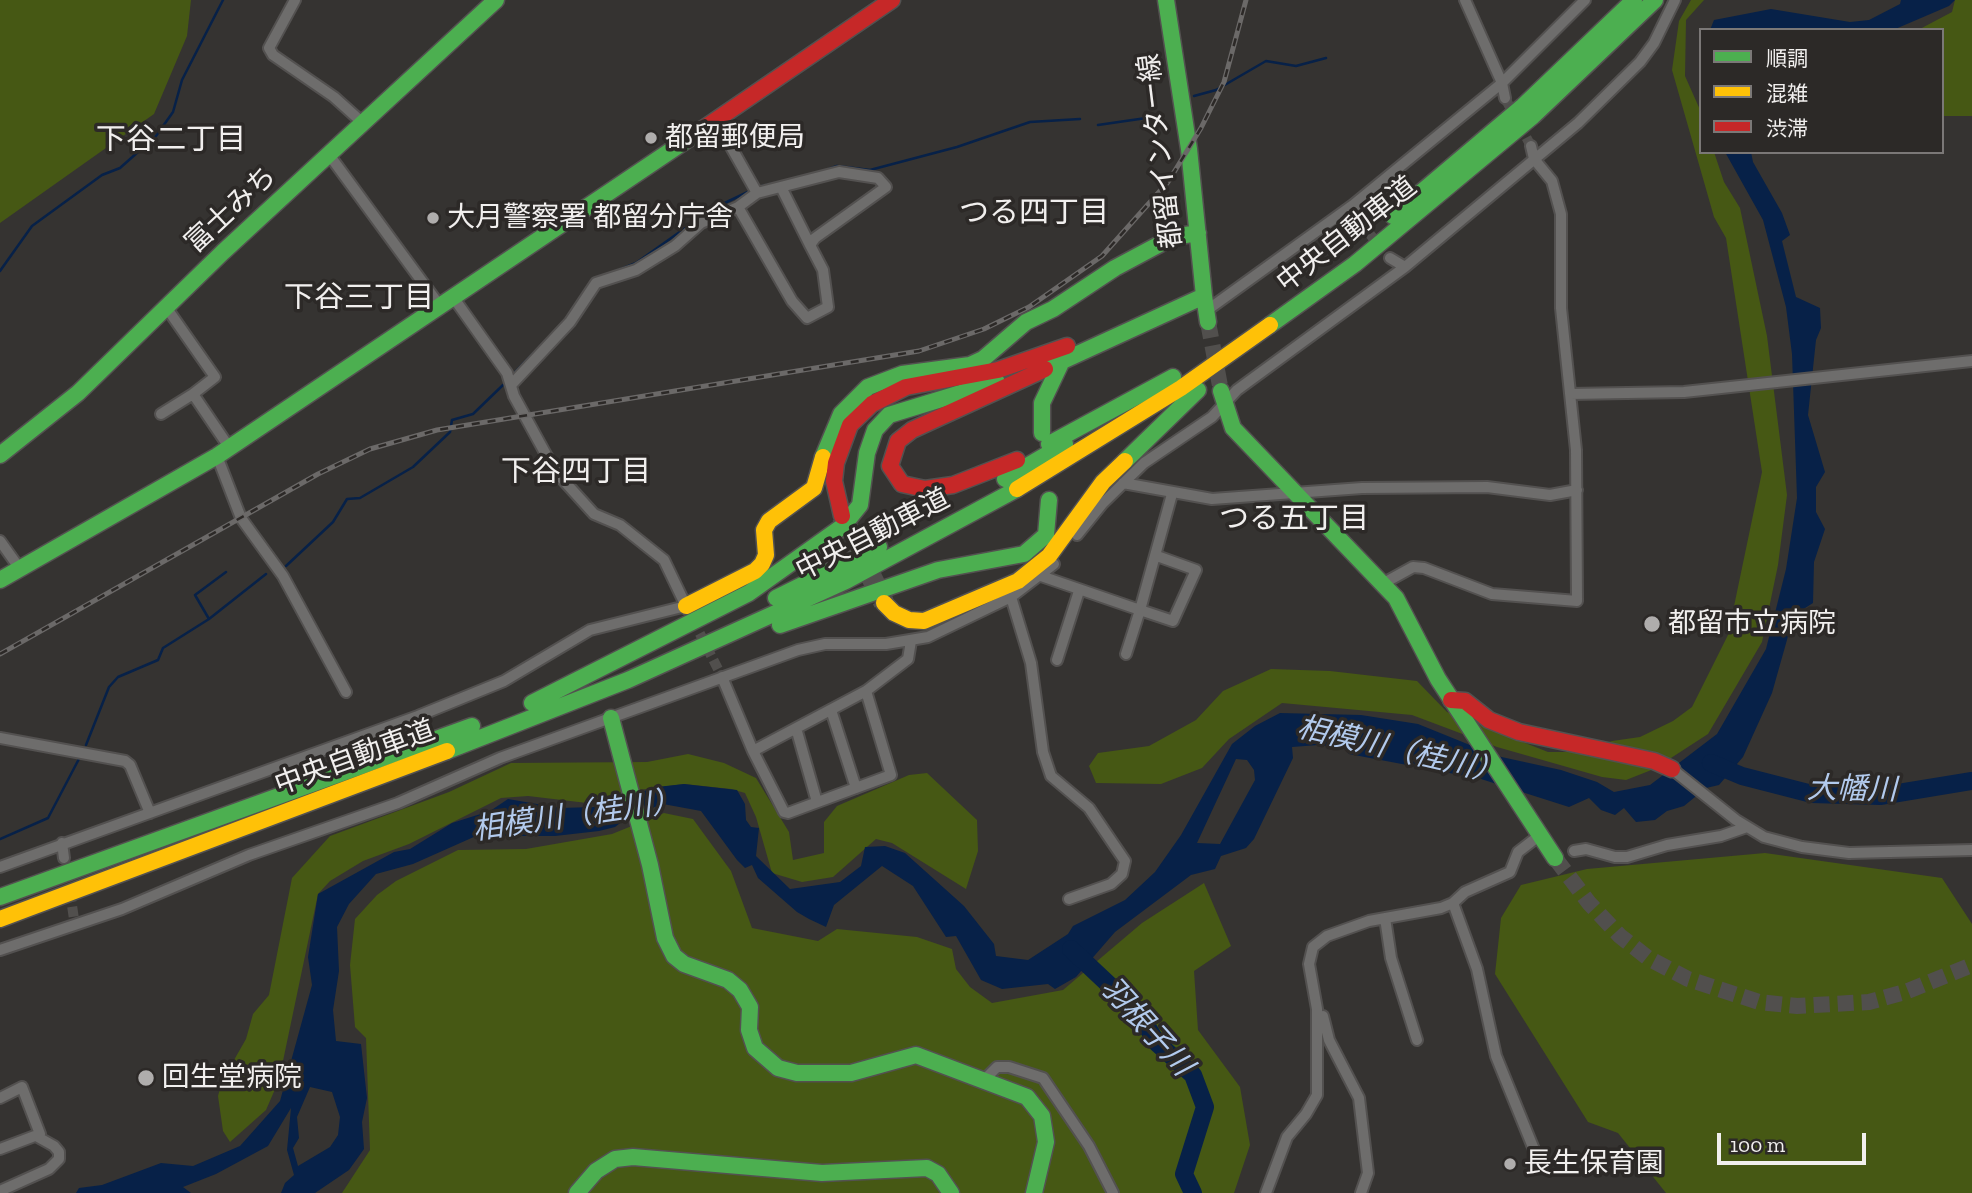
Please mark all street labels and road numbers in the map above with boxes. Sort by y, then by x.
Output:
street label: 都留インター線 [1132,52,1190,250]
street label: 富士みち [179,160,283,260]
street label: 中央自動車道 [1270,170,1424,300]
street label: 中央自動車道 [791,482,955,588]
street label: 中央自動車道 [270,713,440,803]

